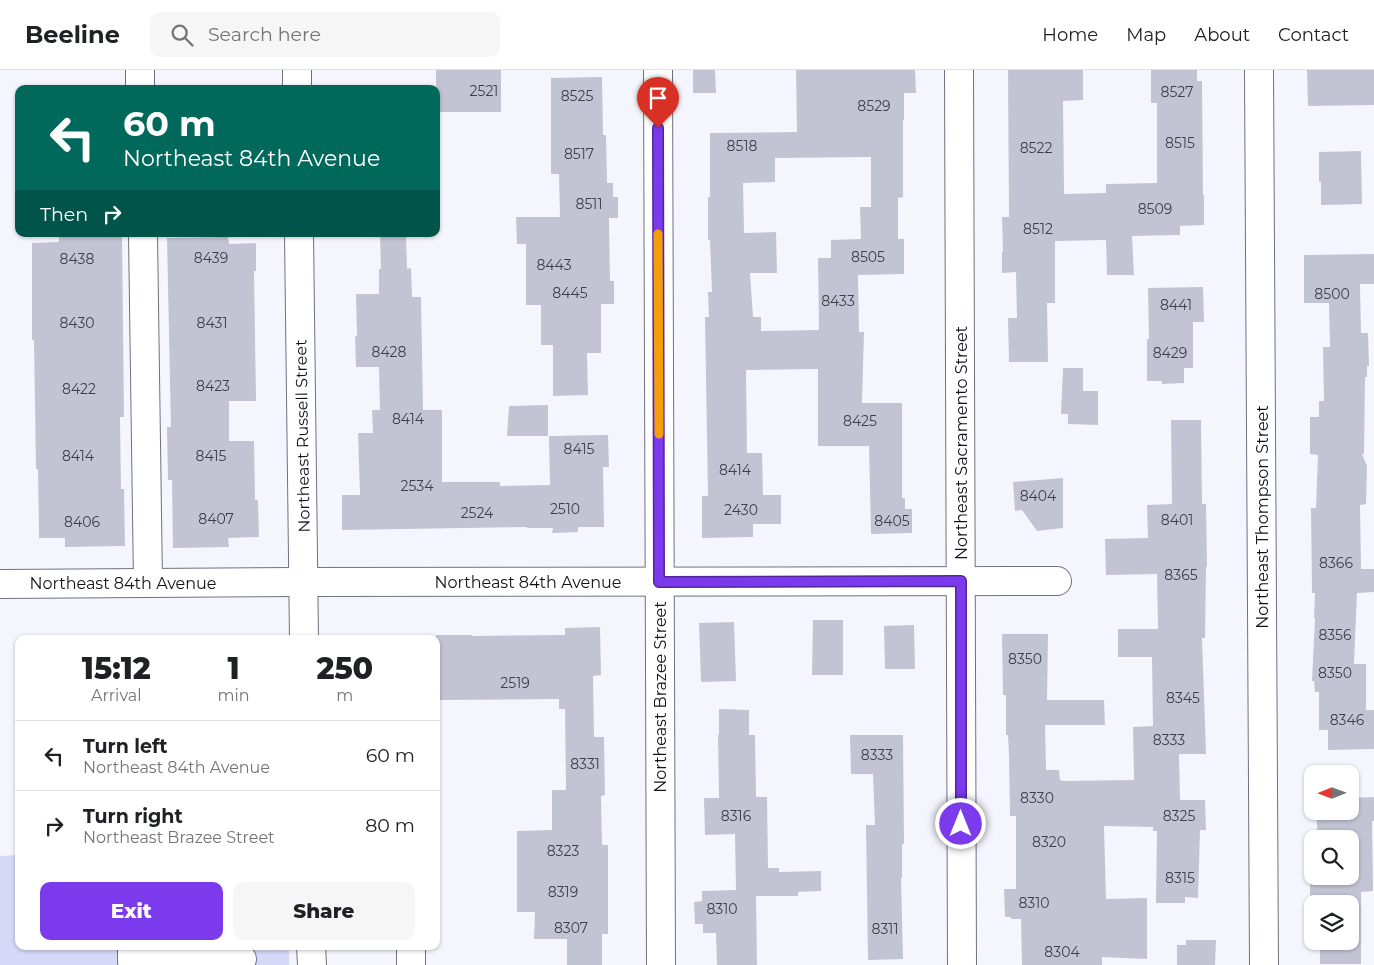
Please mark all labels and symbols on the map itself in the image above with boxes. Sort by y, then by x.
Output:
pin [637,77,679,128]
house number: 2521 [470,82,498,100]
house number: 8527 [1161,83,1193,101]
house number: 8525 [561,87,593,105]
house number: 8529 [857,97,891,115]
house number: 8515 [1165,134,1195,152]
house number: 8518 [727,137,757,155]
house number: 8522 [1020,139,1052,157]
house number: 8517 [564,145,594,163]
house number: 8511 [576,195,602,213]
house number: 8509 [1138,200,1172,218]
house number: 8512 [1023,220,1053,238]
house number: 8505 [851,248,885,266]
house number: 8439 [194,249,228,267]
house number: 8438 [60,250,94,268]
house number: 8443 [536,256,572,274]
house number: 8445 [552,284,588,302]
house number: 8500 [1314,285,1350,303]
house number: 8433 [821,292,855,310]
house number: 8441 [1160,296,1192,314]
house number: 8430 [59,314,95,332]
house number: 8431 [197,314,227,332]
street label: Northeast Sacramento Street [952,325,971,560]
street label: Northeast Russell Street [291,339,314,533]
house number: 8428 [371,343,407,361]
house number: 8429 [1153,344,1187,362]
house number: 8423 [196,377,230,395]
house number: 8422 [62,380,96,398]
street label: Northeast Thompson Street [1253,405,1272,629]
house number: 8414 [392,410,425,428]
house number: 8425 [843,412,877,430]
house number: 8415 [564,440,594,458]
house number: 8414 [62,447,95,465]
house number: 8415 [196,447,226,465]
house number: 8414 [719,461,752,479]
house number: 2534 [401,477,434,495]
house number: 8404 [1020,487,1057,505]
house number: 2510 [550,500,580,518]
house number: 2430 [724,501,758,519]
house number: 2524 [461,504,494,522]
house number: 8407 [198,510,234,528]
house number: 8401 [1161,511,1193,529]
house number: 8405 [874,512,910,530]
house number: 8406 [64,513,100,531]
house number: 8366 [1319,554,1353,572]
house number: 8365 [1164,566,1198,584]
street label: Northeast 84th Avenue [434,573,622,592]
street label: Northeast 84th Avenue [29,574,217,593]
street label: Northeast Brazee Street [651,601,670,793]
house number: 8356 [1318,626,1352,644]
house number: 8350 [1008,650,1042,668]
house number: 8350 [1318,664,1352,682]
house number: 2519 [500,674,530,692]
house number: 8345 [1166,689,1200,707]
house number: 8346 [1330,711,1365,729]
house number: 8333 [1153,731,1185,749]
house number: 8333 [861,746,893,764]
house number: 8331 [570,755,600,773]
north arrow [1304,765,1359,820]
house number: 8330 [1020,789,1054,807]
position arrow [934,797,986,849]
house number: 8316 [721,807,752,825]
house number: 8325 [1163,807,1195,825]
house number: 8320 [1032,833,1066,851]
house number: 8323 [547,842,579,860]
house number: 8315 [1165,869,1195,887]
house number: 8319 [548,883,578,901]
house number: 8310 [1018,894,1050,912]
house number: 8310 [706,900,738,918]
house number: 8307 [554,919,588,937]
house number: 8311 [872,920,898,938]
house number: 8304 [1044,943,1080,961]

